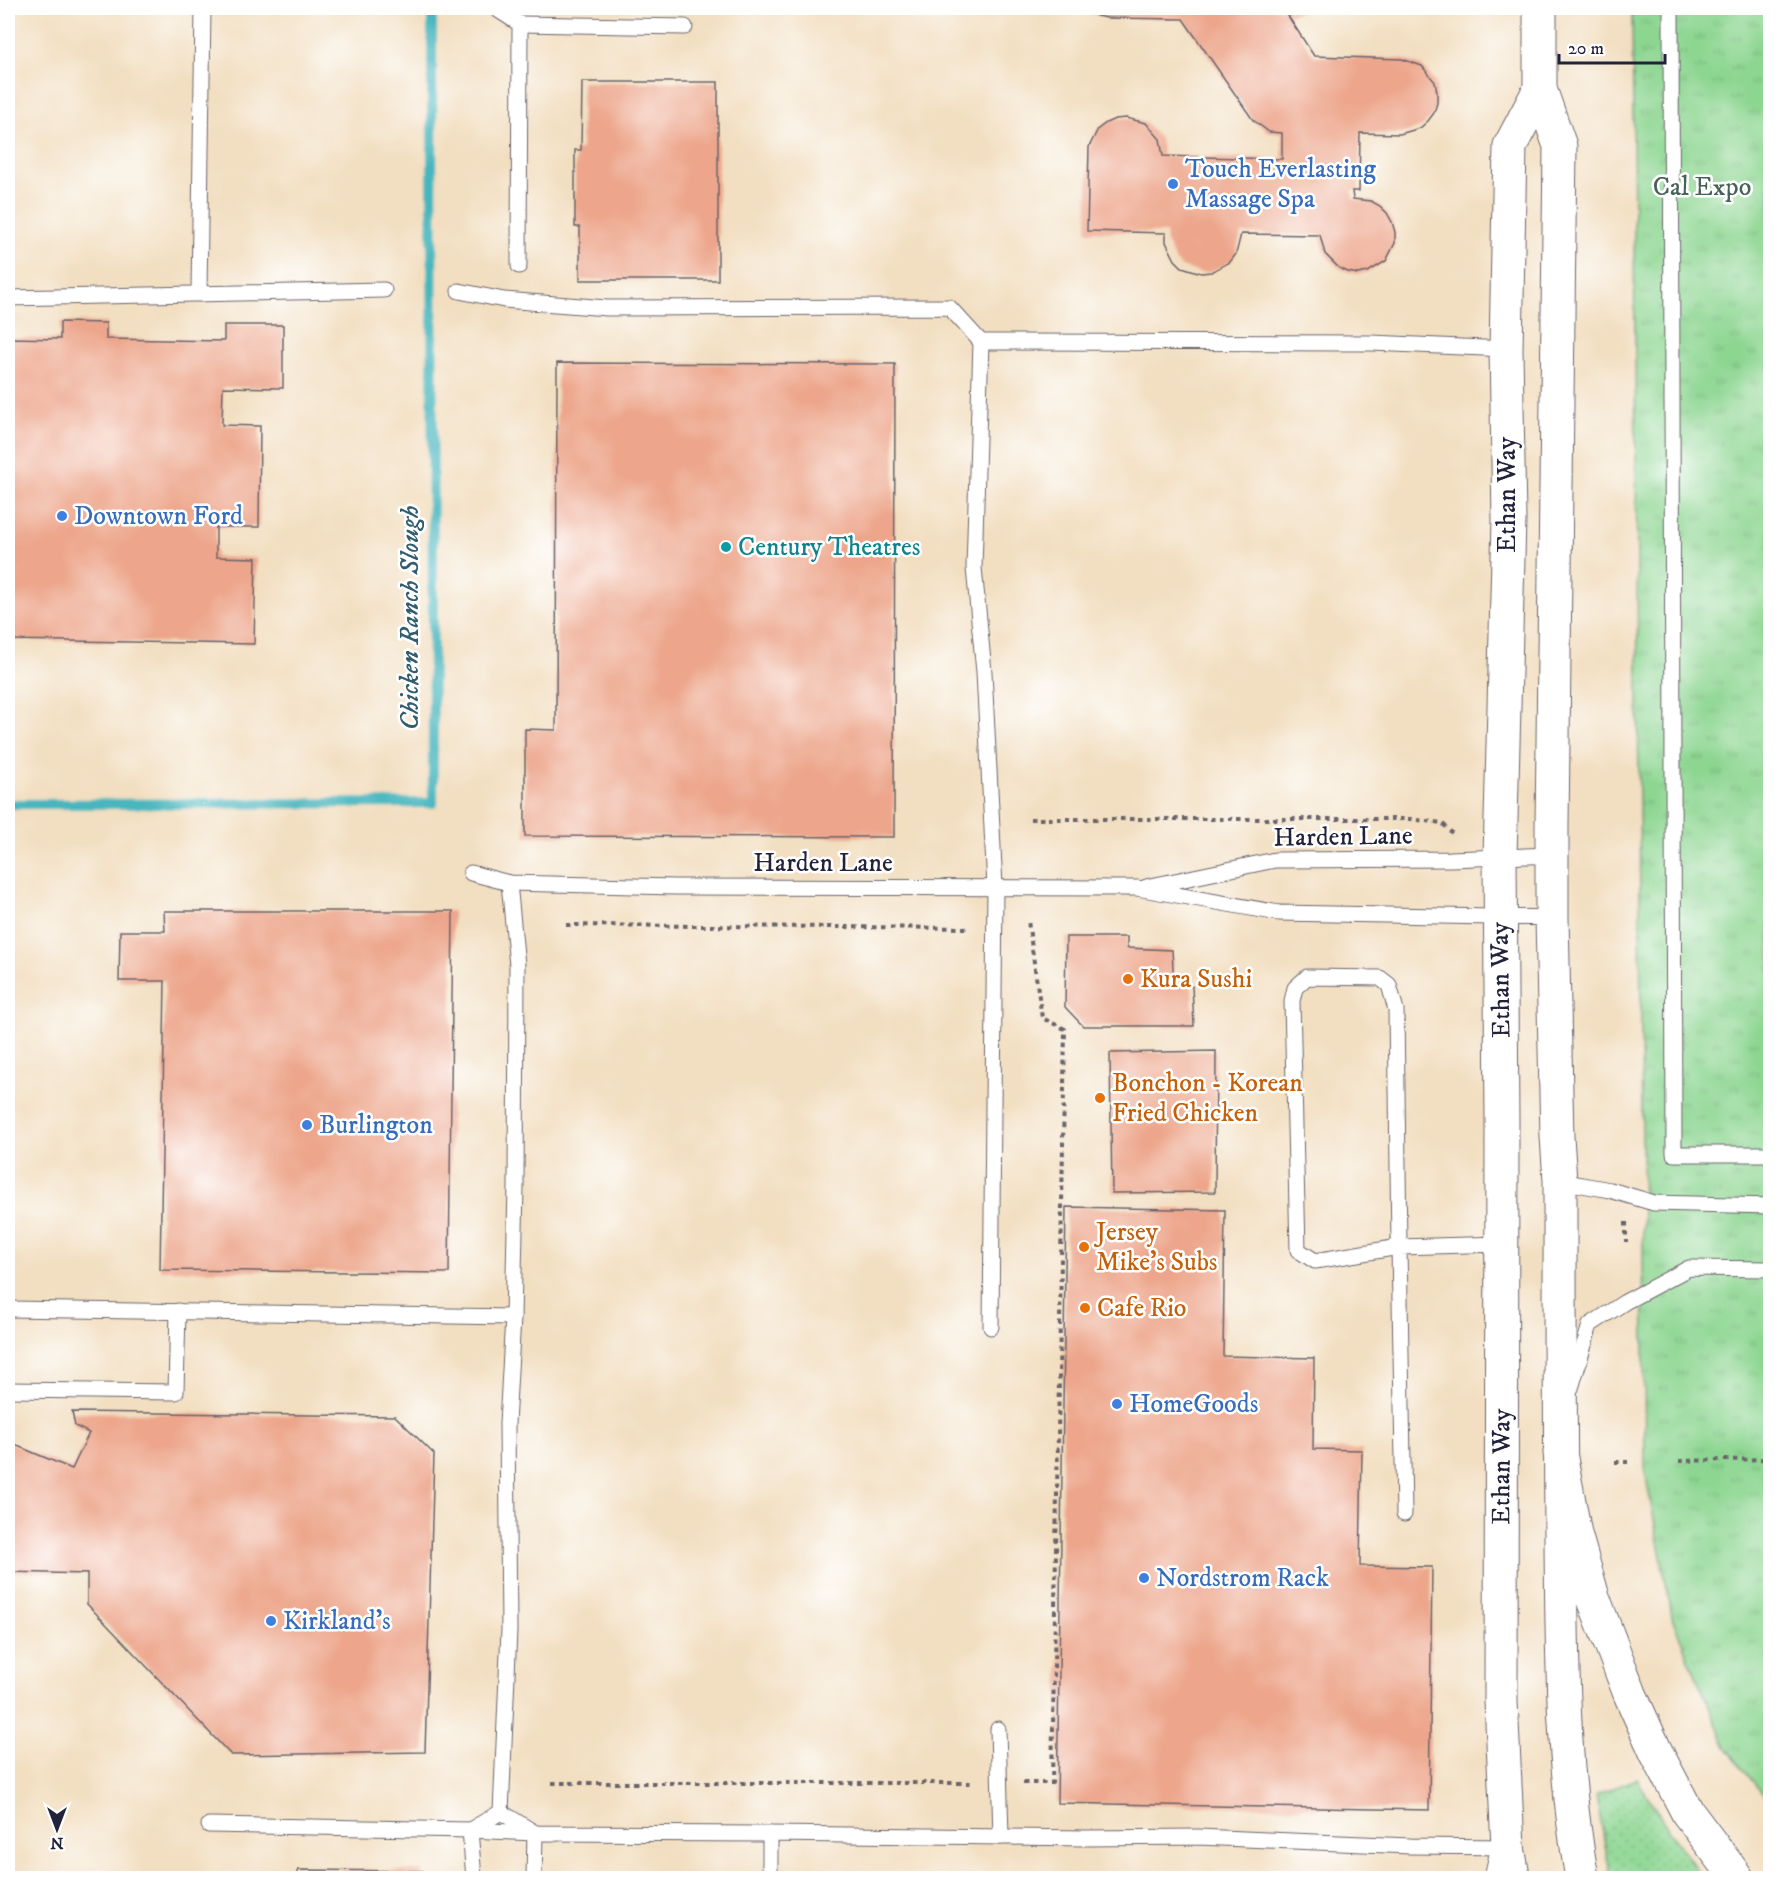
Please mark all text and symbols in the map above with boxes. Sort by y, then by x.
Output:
scale bar [1559,27,1666,65]
text: 20 m [1568,38,1604,60]
place label: Touch Everlasting Massage Spa [1185,153,1376,216]
park label: Cal Expo [1653,171,1751,204]
marker: Touch Everlasting Massage Spa [1166,177,1180,191]
street label: Ethan Way [1491,436,1524,553]
place label: Downtown Ford [74,500,243,533]
water label: Chicken Ranch Slough [393,505,427,731]
marker: Downtown Ford [55,509,69,523]
place label: Century Theatres [738,531,920,564]
marker: Century Theatres [719,540,733,554]
street label: Harden Lane [1273,819,1413,855]
street label: Harden Lane [753,847,893,880]
street label: Ethan Way [1483,921,1519,1038]
place label: Kura Sushi [1140,963,1252,996]
marker: Kura Sushi [1121,972,1135,986]
place label: Bonchon - Korean Fried Chicken [1112,1067,1303,1130]
marker: Bonchon - Korean Fried Chicken [1093,1091,1107,1105]
place label: Burlington [319,1109,433,1142]
marker: Burlington [300,1118,314,1132]
place label: Jersey Mike's Subs [1094,1216,1218,1279]
marker: Jersey Mike's Subs [1077,1240,1091,1254]
place label: Cafe Rio [1097,1292,1187,1325]
marker: Cafe Rio [1078,1301,1092,1315]
place label: HomeGoods [1129,1388,1258,1421]
marker: HomeGoods [1110,1397,1124,1411]
street label: Ethan Way [1485,1408,1518,1525]
place label: Nordstrom Rack [1156,1562,1329,1595]
marker: Nordstrom Rack [1137,1571,1151,1585]
place label: Kirkland's [283,1605,391,1638]
marker: Kirkland's [264,1614,278,1628]
north arrow [27,1799,87,1859]
text: N [50,1833,64,1853]

